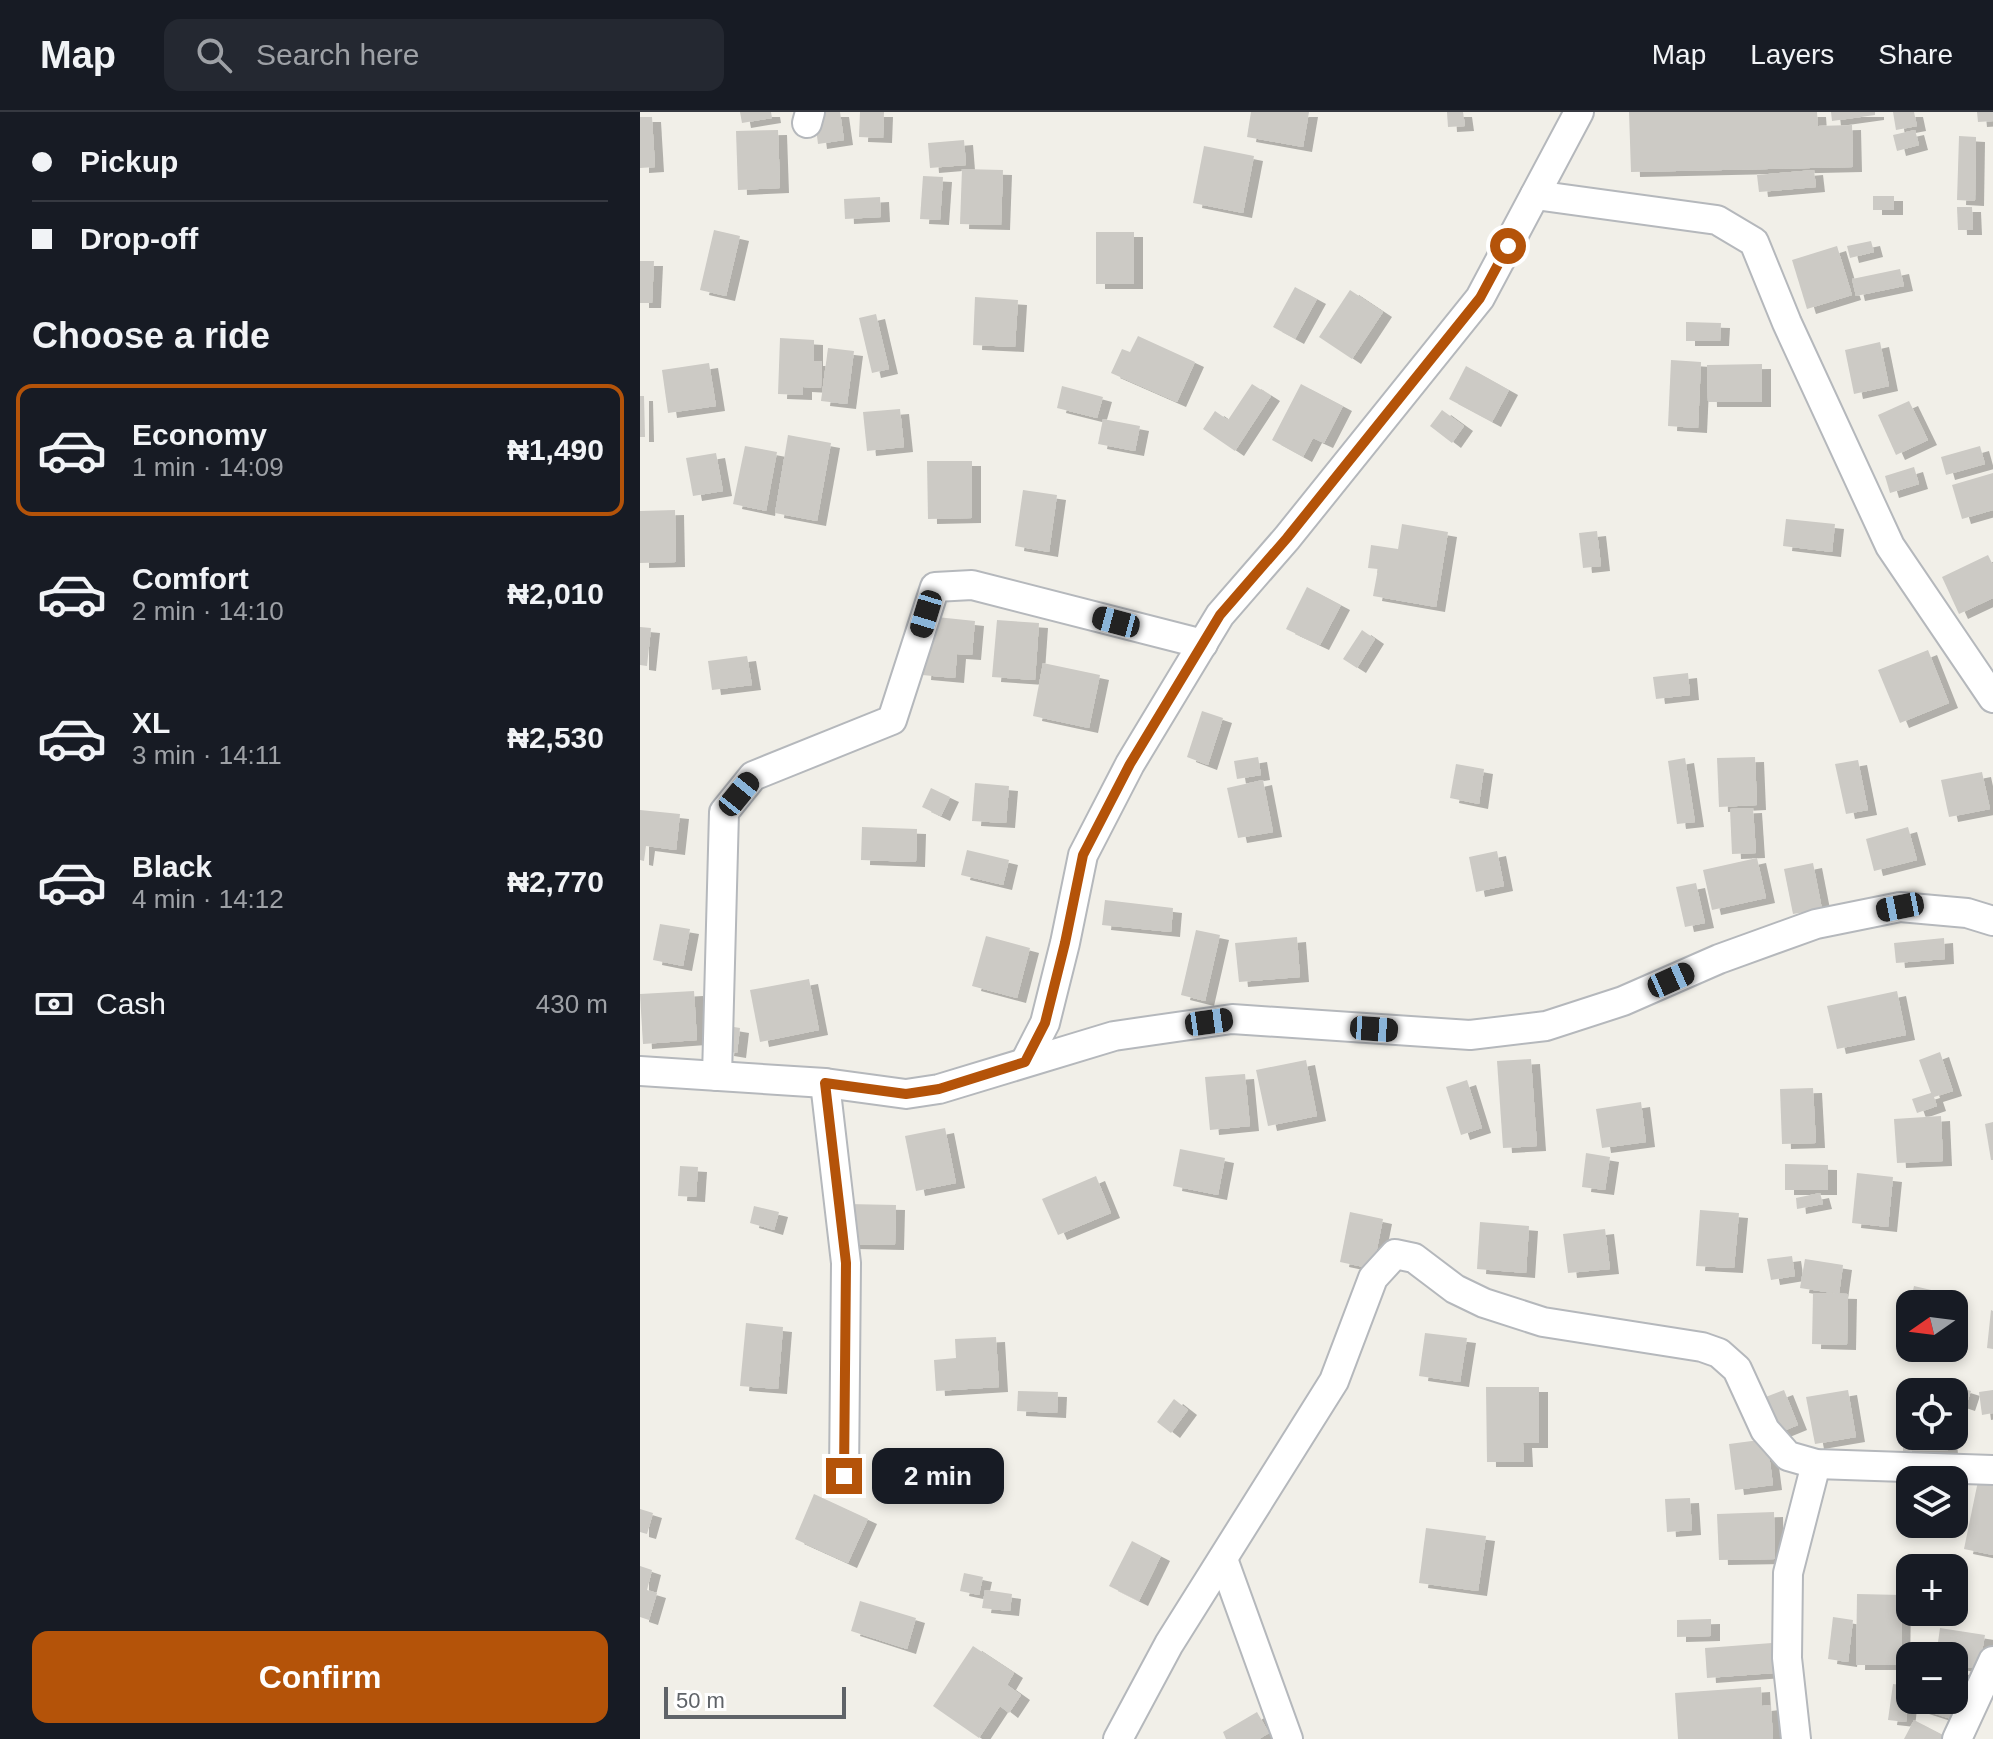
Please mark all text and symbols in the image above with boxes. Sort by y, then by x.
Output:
search box [164,19,724,91]
icon: search [192,33,236,77]
text: Map [40,34,116,76]
text: Search here [256,38,419,71]
text: Map [1652,39,1706,70]
text: Layers [1750,39,1834,70]
text: Share [1878,39,1953,70]
text: Pickup [80,145,178,178]
text: Drop-off [80,222,198,255]
route start [1490,228,1526,264]
text: Choose a ride [32,315,270,356]
icon: car [36,414,108,486]
text: Economy [132,418,267,451]
text: ₦1,490 [507,433,604,466]
text: 1 min · 14:09 [132,452,284,482]
icon: car [36,558,108,630]
text: Comfort [132,562,249,595]
text: ₦2,010 [507,577,604,610]
car [908,588,944,640]
text: 2 min · 14:10 [132,596,284,626]
car [1090,604,1142,640]
icon: car [36,702,108,774]
text: XL [132,706,170,739]
text: ₦2,530 [507,721,604,754]
text: 3 min · 14:11 [132,740,282,770]
car [715,768,763,820]
icon: car [36,846,108,918]
text: Black [132,850,212,883]
text: ₦2,770 [507,865,604,898]
text: 4 min · 14:12 [132,884,284,914]
car [1874,891,1926,923]
car [1644,959,1698,1001]
icon: cash [32,982,76,1026]
text: Cash [96,987,166,1020]
text: 430 m [536,989,608,1019]
car [1184,1007,1234,1037]
car [1349,1015,1399,1043]
north arrow [1896,1290,1968,1362]
map controls [1896,1290,1968,1714]
button: locate [1896,1378,1968,1450]
callout: 2 min [872,1448,1004,1504]
route end [826,1458,862,1494]
text: 2 min [904,1461,972,1491]
button: layers [1896,1466,1968,1538]
button: + [1896,1554,1968,1626]
button: Confirm [32,1631,608,1723]
button: − [1896,1642,1968,1714]
scale bar [664,1683,846,1719]
text: 50 m [676,1688,725,1713]

